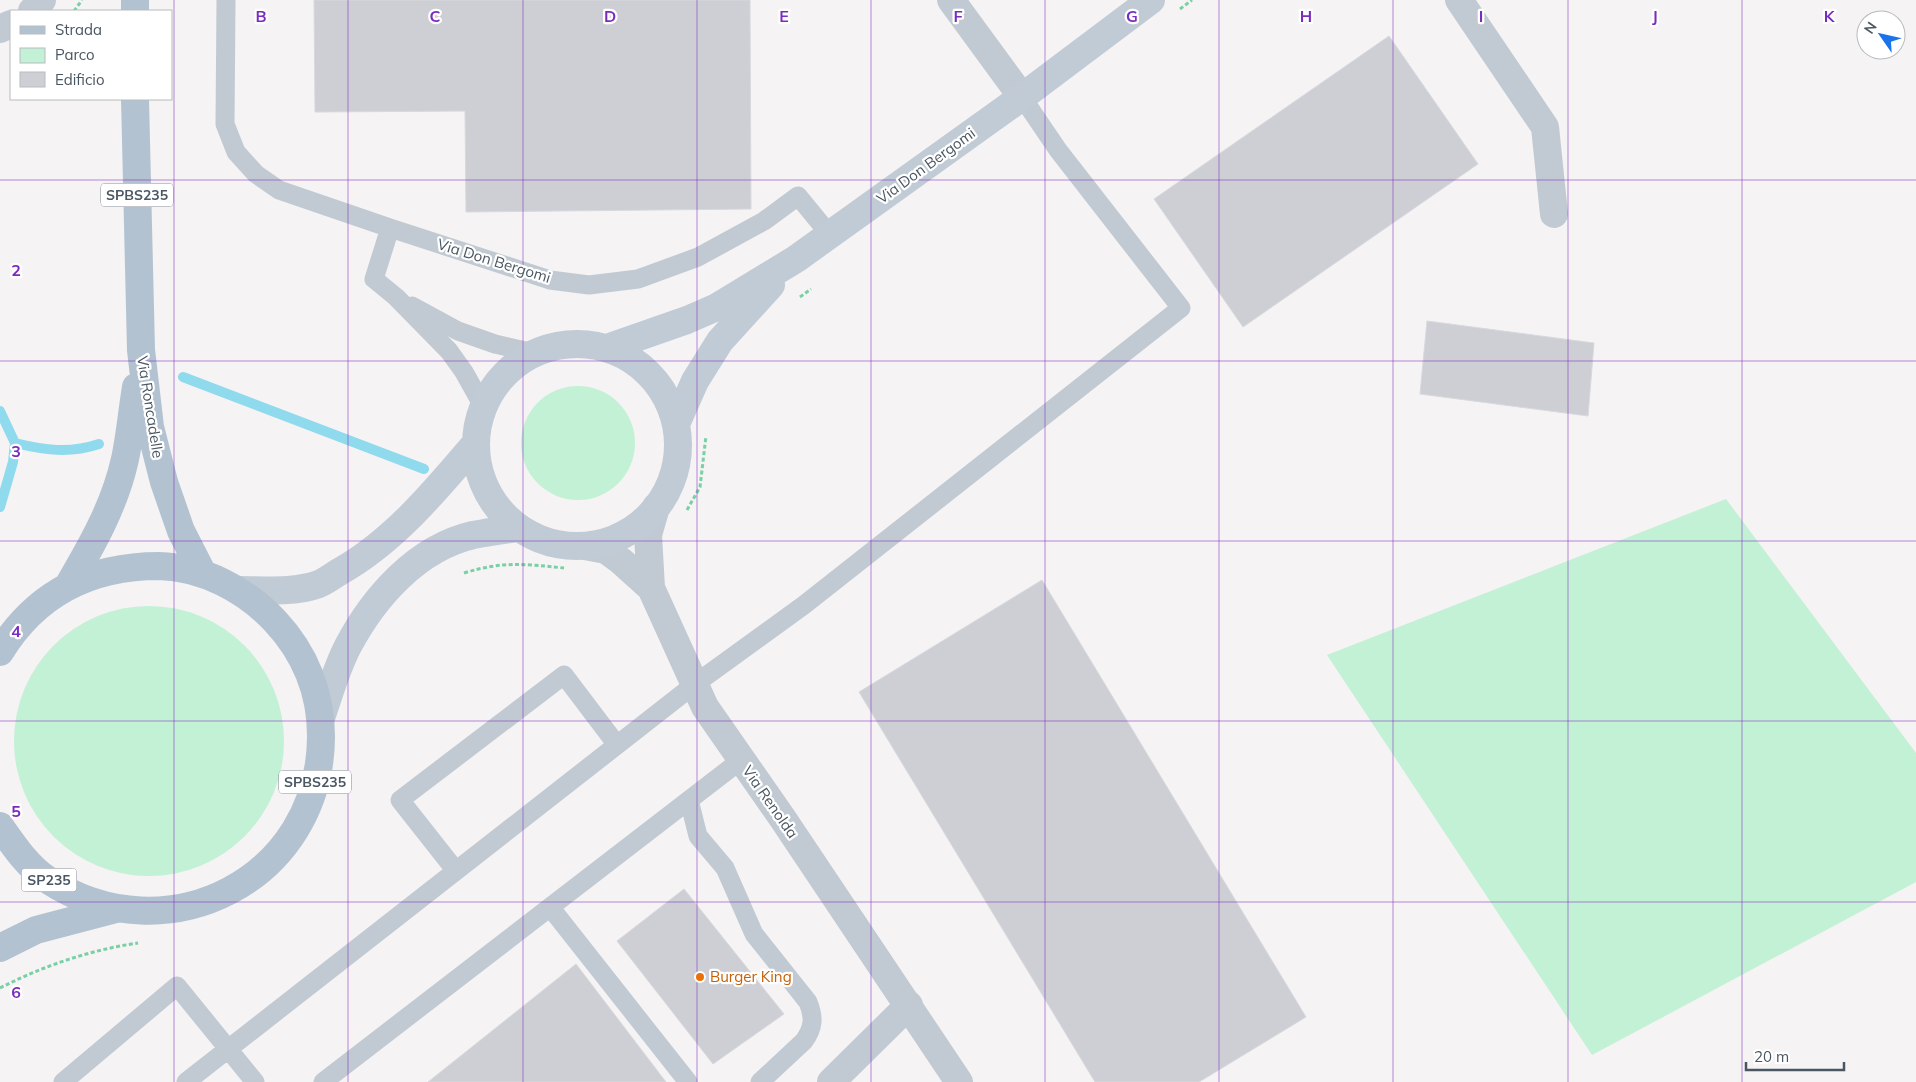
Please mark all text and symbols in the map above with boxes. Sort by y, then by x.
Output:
text: B [255,6,267,26]
text: C [430,6,441,26]
text: D [604,6,616,26]
text: E [779,6,789,26]
text: F [953,6,963,26]
text: G [1126,6,1138,26]
text: H [1300,6,1312,26]
text: I [1479,6,1483,26]
text: J [1652,6,1658,26]
text: K [1824,6,1836,26]
legend [10,10,172,100]
north arrow [1856,10,1906,60]
text: N [1860,18,1881,37]
text: Strada [55,20,102,39]
text: Parco [55,45,95,64]
text: Edificio [55,70,105,89]
street label: Via Don Bergomi [873,123,979,208]
road number: SPBS235 [101,184,173,206]
street label: Via Don Bergomi [435,234,553,287]
text: 2 [11,260,21,280]
street label: Via Roncadelle [133,354,168,459]
text: 3 [11,441,21,461]
text: 4 [11,621,21,641]
street label: Via Renolda [738,762,802,842]
road number: SPBS235 [279,770,351,794]
text: 5 [11,801,21,821]
road number: SP235 [22,868,76,892]
place label: Burger King [710,967,792,986]
marker: Burger King [694,971,706,983]
text: 6 [11,982,21,1002]
scale bar [1746,1040,1844,1072]
text: 20 m [1754,1047,1789,1066]

